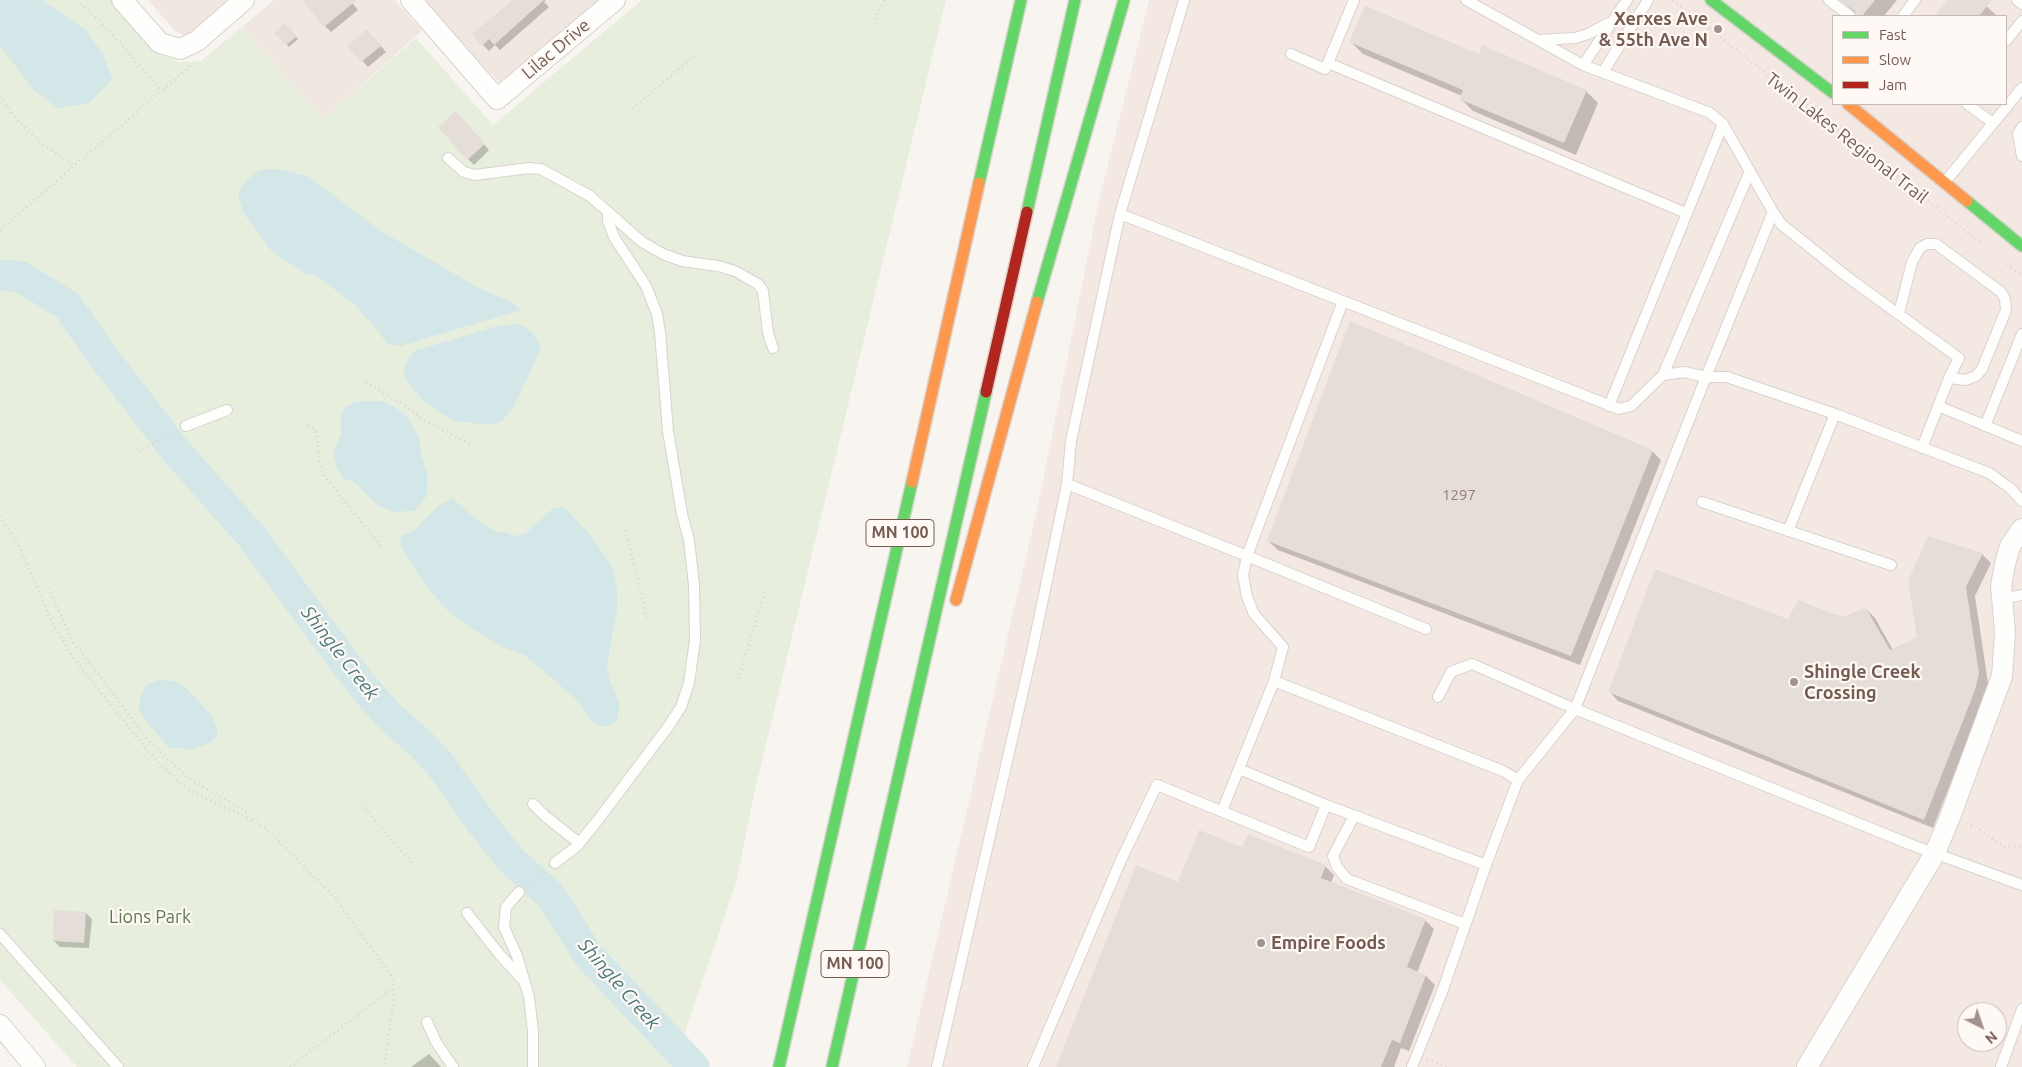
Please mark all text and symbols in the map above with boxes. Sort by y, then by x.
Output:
place label: Xerxes Ave & 55th Ave N [1599,8,1708,50]
street label: Lilac Drive [517,14,595,84]
legend [1832,15,2007,105]
marker: Xerxes Ave & 55th Ave N [1712,23,1724,35]
text: Fast [1879,26,1906,43]
text: Slow [1879,51,1911,68]
street label: Twin Lakes Regional Trail [1762,68,1932,208]
text: Jam [1879,76,1907,93]
house number: 1297 [1442,486,1476,504]
road number: MN 100 [866,520,934,546]
water label: Shingle Creek [296,601,384,705]
place label: Shingle Creek Crossing [1804,661,1921,704]
marker: Shingle Creek Crossing [1788,676,1800,688]
park label: Lions Park [109,906,191,928]
place label: Empire Foods [1271,932,1386,954]
water label: Shingle Creek [573,934,665,1034]
marker: Empire Foods [1255,937,1267,949]
road number: MN 100 [821,951,889,978]
north arrow [1957,1002,2007,1052]
text: N [1982,1028,2000,1047]

